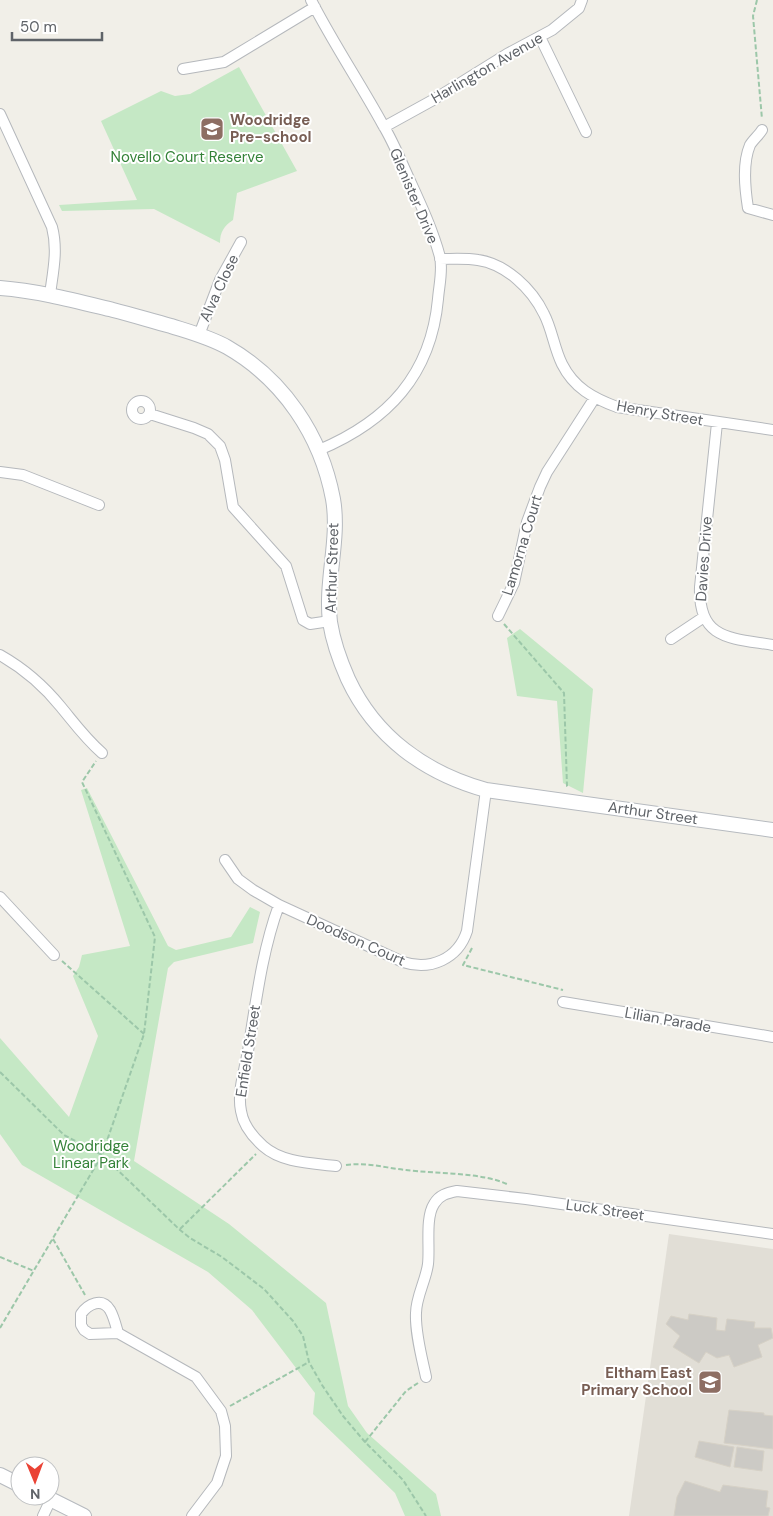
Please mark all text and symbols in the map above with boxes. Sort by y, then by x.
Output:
scale bar [12,10,102,42]
text: 50 m [20,17,57,37]
street label: Harlington Avenue [427,28,547,108]
place label: Woodridge Pre-school [230,110,312,147]
school or university icon: Woodridge Pre-school [199,116,225,142]
street label: Glenister Drive [385,145,443,247]
park label: Novello Court Reserve [111,147,263,167]
street label: Alva Close [195,251,243,325]
street label: Henry Street [615,396,705,430]
street label: Lamorna Court [497,492,547,598]
street label: Davies Drive [691,516,717,602]
street label: Arthur Street [320,522,344,614]
street label: Arthur Street [607,797,699,829]
street label: Doodson Court [303,909,409,971]
street label: Enfield Street [231,1003,265,1099]
street label: Lilian Parade [623,1003,713,1037]
park label: Woodridge Linear Park [53,1136,129,1173]
street label: Luck Street [564,1195,646,1225]
place label: Eltham East Primary School [581,1363,692,1400]
school or university icon: Eltham East Primary School [697,1369,723,1395]
north arrow [10,1456,60,1506]
text: N [30,1485,40,1503]

